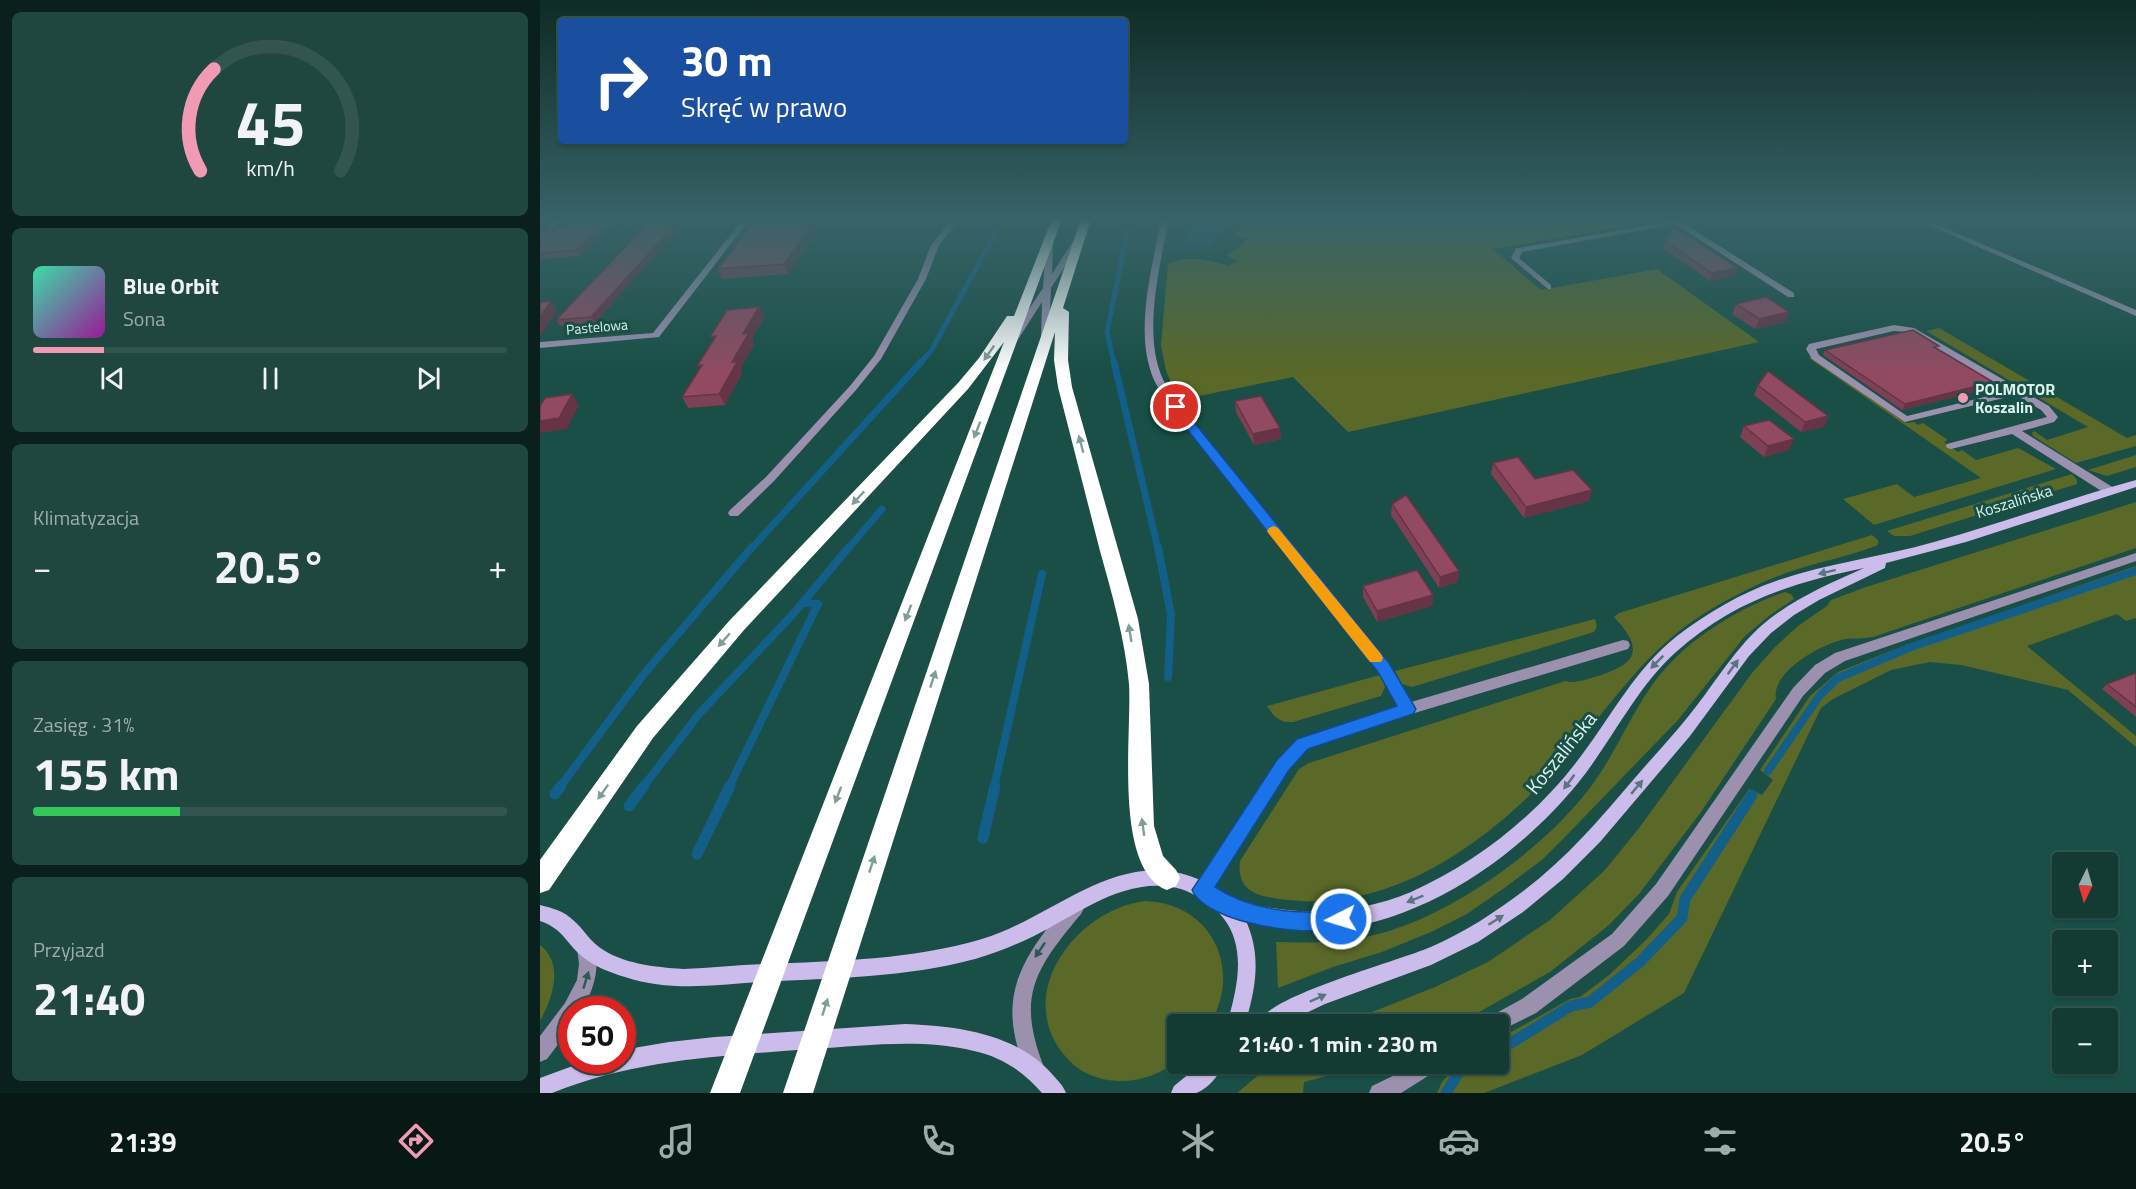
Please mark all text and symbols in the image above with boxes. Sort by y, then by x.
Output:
text: 30 m [681,28,773,92]
icon: right [582,42,660,120]
text: 45 [235,74,305,169]
text: Skręć w prawo [681,86,847,127]
text: km/h [246,152,294,184]
text: Blue Orbit [123,269,219,303]
text: Sona [123,303,165,334]
street label: Pastelowa [565,313,629,340]
one-way arrow [983,345,995,361]
icon: previous [96,362,129,395]
icon: pause [254,362,287,395]
icon: next [412,362,445,395]
place label: POLMOTOR Koszalin [1975,377,2055,419]
pin [1150,381,1201,432]
icon: arrive [1159,390,1192,423]
marker: POLMOTOR Koszalin [1956,391,1970,405]
one-way arrow [972,422,982,440]
one-way arrow [1076,435,1085,453]
street label: Koszalińska [1973,478,2055,524]
one-way arrow [851,490,865,505]
text: Klimatyzacja [33,502,139,533]
text: 20.5° [214,532,326,600]
text: − [33,542,51,592]
text: + [489,542,507,592]
one-way arrow [1818,568,1836,578]
one-way arrow [903,604,913,622]
one-way arrow [1126,623,1135,642]
one-way arrow [718,632,731,648]
one-way arrow [1651,655,1665,669]
one-way arrow [1727,659,1739,675]
one-way arrow [929,670,939,688]
street label: Koszalińska [1518,705,1604,801]
text: Zasięg · 31% [33,709,135,740]
text: 155 km [33,739,179,807]
one-way arrow [1563,773,1575,789]
one-way arrow [1630,780,1643,795]
one-way arrow [597,784,609,799]
one-way arrow [833,786,842,804]
one-way arrow [1139,817,1148,836]
north arrow [2052,852,2118,918]
map controls [2052,852,2118,1074]
one-way arrow [867,855,877,873]
position arrow [1309,887,1373,951]
one-way arrow [1406,894,1424,904]
one-way arrow [1488,914,1504,925]
button: + [2052,930,2118,996]
text: Przyjazd [33,934,105,965]
one-way arrow [1034,942,1046,958]
text: 21:40 [33,964,145,1032]
one-way arrow [582,971,591,989]
one-way arrow [1309,993,1327,1002]
speed limit sign: 50 [558,996,636,1074]
one-way arrow [821,998,831,1016]
button: − [2052,1008,2118,1074]
text: 21:40 · 1 min · 230 m [1238,1027,1438,1061]
icon: directions [395,1120,437,1162]
icon: music [656,1120,698,1162]
icon: phone [917,1120,959,1162]
icon: climate [1177,1120,1219,1162]
icon: car [1438,1120,1480,1162]
icon: filters [1699,1120,1741,1162]
text: 21:39 [109,1121,177,1162]
text: 20.5° [1959,1121,2027,1162]

